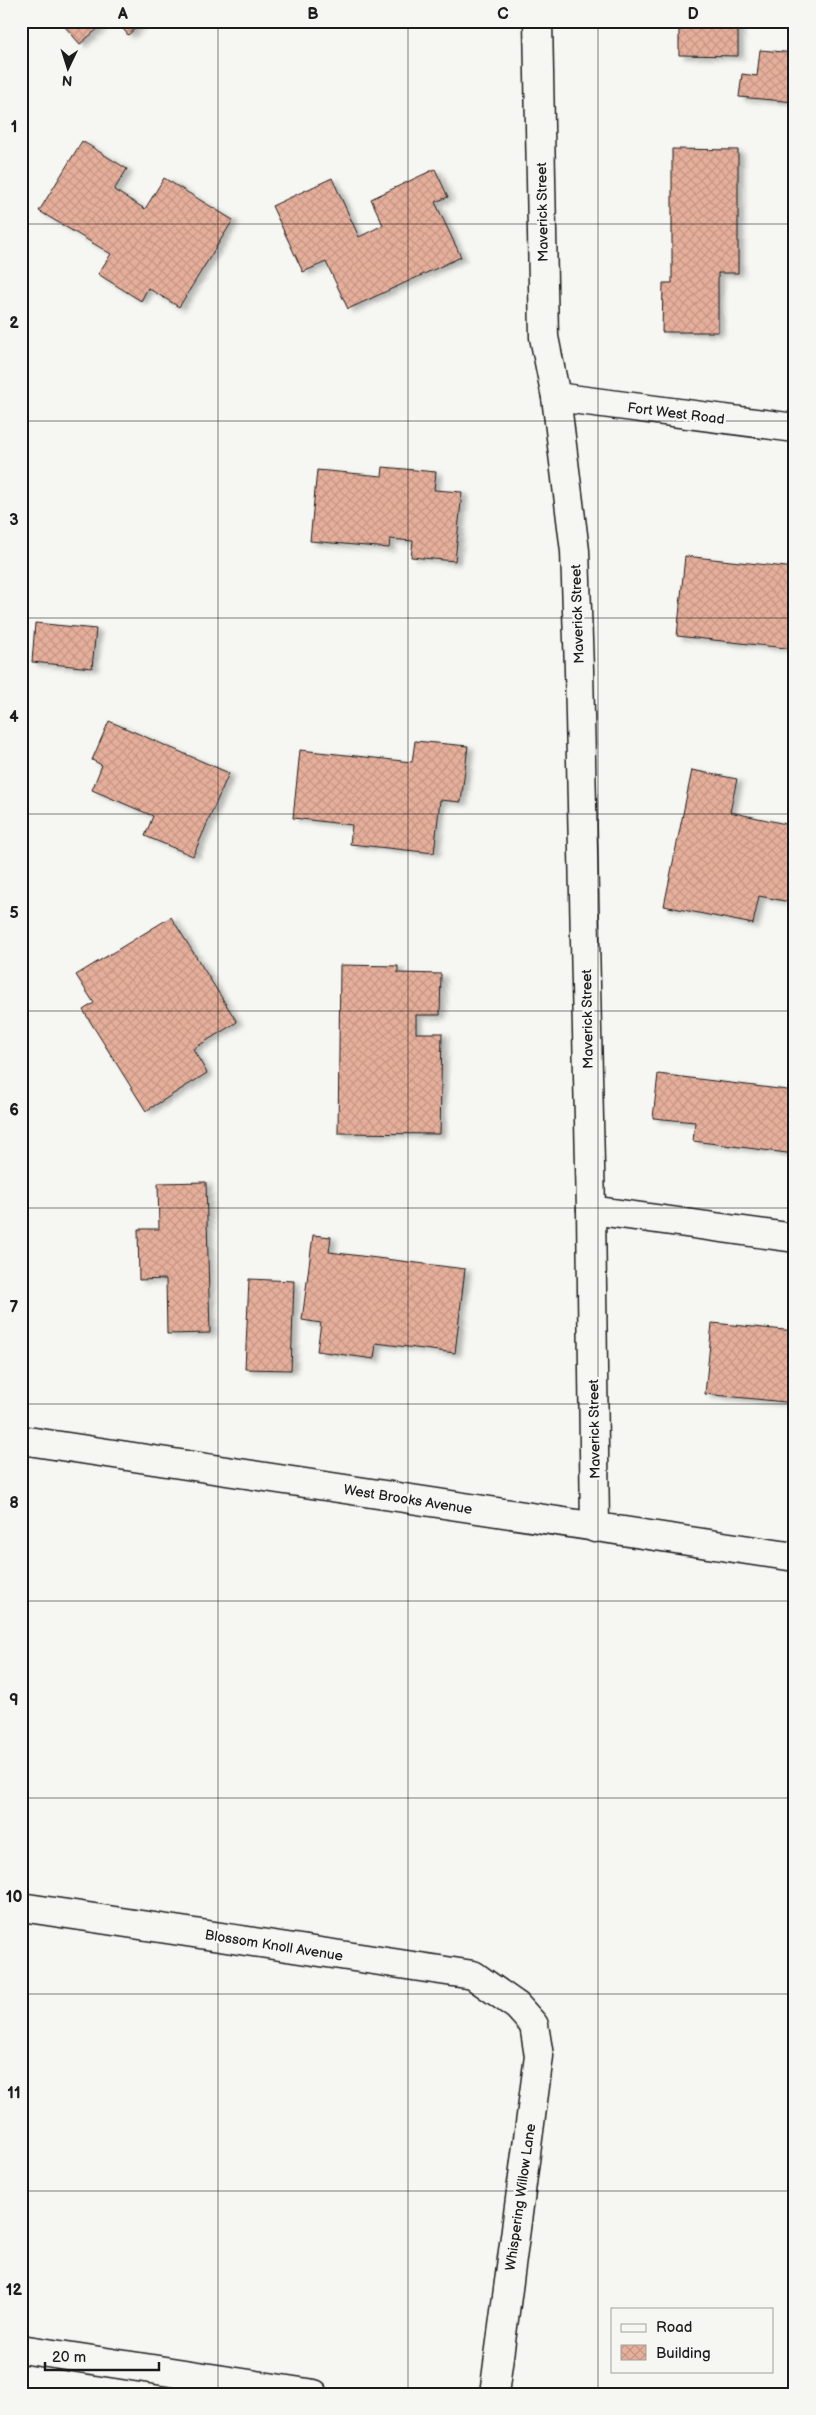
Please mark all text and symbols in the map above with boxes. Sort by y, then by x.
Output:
text: A [117,5,128,24]
text: B [307,5,319,24]
text: C [497,5,509,24]
text: D [687,5,699,24]
north arrow [42,42,92,92]
text: N [61,72,73,89]
text: 1 [11,118,17,137]
street label: Maverick Street [533,161,552,262]
text: 2 [9,314,19,333]
street label: Fort West Road [626,399,725,428]
text: 3 [9,511,19,530]
street label: Maverick Street [567,563,588,664]
text: 4 [9,708,19,727]
text: 5 [9,904,19,923]
street label: Maverick Street [578,968,597,1069]
text: 6 [9,1101,19,1120]
text: 7 [10,1298,19,1317]
street label: Maverick Street [585,1378,604,1479]
street label: West Brooks Avenue [342,1481,474,1518]
text: 8 [9,1494,19,1513]
text: 9 [9,1691,19,1710]
text: 10 [6,1888,22,1907]
street label: Blossom Knoll Avenue [204,1926,344,1965]
text: 11 [7,2084,21,2103]
street label: Whispering Willow Lane [502,2122,539,2272]
text: 12 [6,2281,23,2300]
legend [611,2308,774,2372]
text: Road [656,2318,692,2337]
scale bar [45,2340,159,2372]
text: Building [656,2344,711,2363]
text: 20 m [52,2348,86,2367]

